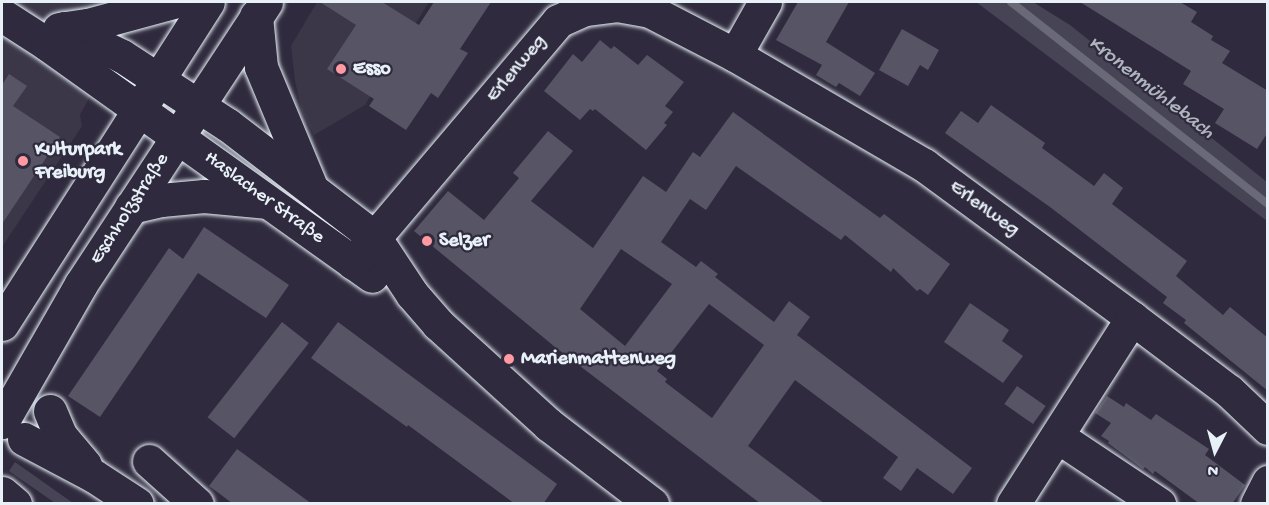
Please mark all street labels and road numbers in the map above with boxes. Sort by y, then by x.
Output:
street label: Erlenweg [482,30,552,108]
street label: Haslacher Straße [199,146,329,250]
street label: Eschholzstraße [85,149,175,269]
street label: Erlenweg [944,175,1024,243]

